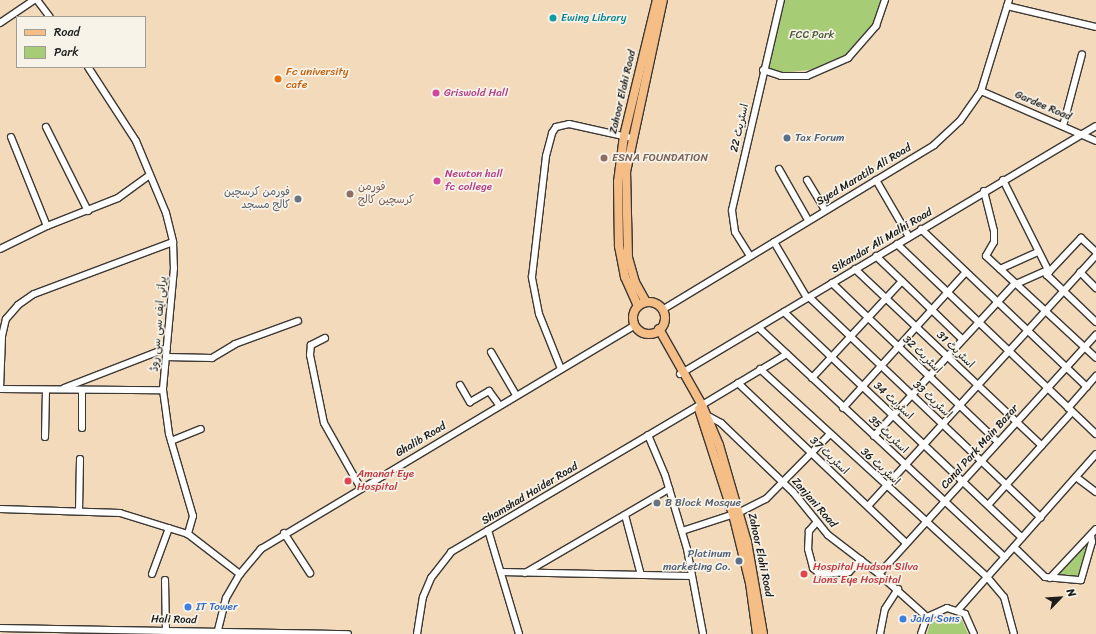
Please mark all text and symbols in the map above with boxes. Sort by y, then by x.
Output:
place label: Ewing Library [561,11,626,25]
marker: Ewing Library [548,13,558,23]
legend [16,16,146,68]
text: Road [54,21,80,43]
park label: FCC Park [790,28,834,42]
text: Park [54,41,79,63]
street label: Zahoor Elahi Road [607,49,639,135]
place label: Fc university cafe [286,66,349,92]
marker: Fc university cafe [273,74,283,84]
place label: Griswold Hall [444,86,508,100]
marker: Griswold Hall [431,88,441,98]
street label: Gardee Road [1013,88,1073,124]
street label: اسٹریٹ 22 [728,103,752,153]
place label: Tax Forum [795,131,845,145]
marker: Tax Forum [782,133,792,143]
street label: Syed Maratib Ali Road [814,142,914,208]
place label: ESNA FOUNDATION [612,151,710,165]
marker: ESNA FOUNDATION [599,153,609,163]
place label: Newton hall fc college [445,168,503,194]
marker: Newton hall fc college [432,176,442,186]
place label: فورمن کرسچین کالج [358,181,414,207]
place label: فورمن کرسچین کالج مسجد [224,186,290,212]
marker: فورمن کرسچین کالج [345,189,355,199]
marker: فورمن کرسچین کالج مسجد [293,194,303,204]
street label: Sikandar Ali Malhi Road [829,206,935,276]
street label: پرانی ایف سی سی روڈ [148,276,170,372]
street label: اسٹریٹ 31 [933,329,977,371]
street label: اسٹریٹ 32 [900,333,944,377]
street label: اسٹریٹ 34 [870,379,916,423]
street label: اسٹریٹ 33 [910,379,954,421]
street label: Canal Park Main Bazar [939,402,1021,492]
street label: اسٹریٹ 35 [866,413,910,457]
street label: Ghalib Road [393,420,449,460]
street label: اسٹریٹ 37 [807,434,851,478]
street label: اسٹریٹ 36 [858,446,902,488]
street label: Shamshad Haider Road [480,460,580,528]
place label: Amanat Eye Hospital [357,468,414,494]
marker: Amanat Eye Hospital [342,475,354,487]
street label: Zanjani Road [789,475,839,531]
place label: B Block Mosque [665,496,741,510]
marker: B Block Mosque [652,498,662,508]
street label: Zahoor Elahi Road [745,512,775,598]
place label: Platinum marketing Co. [663,548,731,574]
marker: Platinum marketing Co. [734,556,744,566]
place label: Hospital Hudson Silva Lions Eye Hospital [813,561,919,587]
marker: Hospital Hudson Silva Lions Eye Hospital [798,568,810,580]
north arrow [1040,578,1080,618]
text: N [1061,585,1082,600]
place label: IT Tower [196,600,238,614]
marker: IT Tower [183,602,193,612]
place label: Jalal Sons [911,612,960,626]
street label: Hali Road [151,613,197,627]
marker: Jalal Sons [898,614,908,624]

